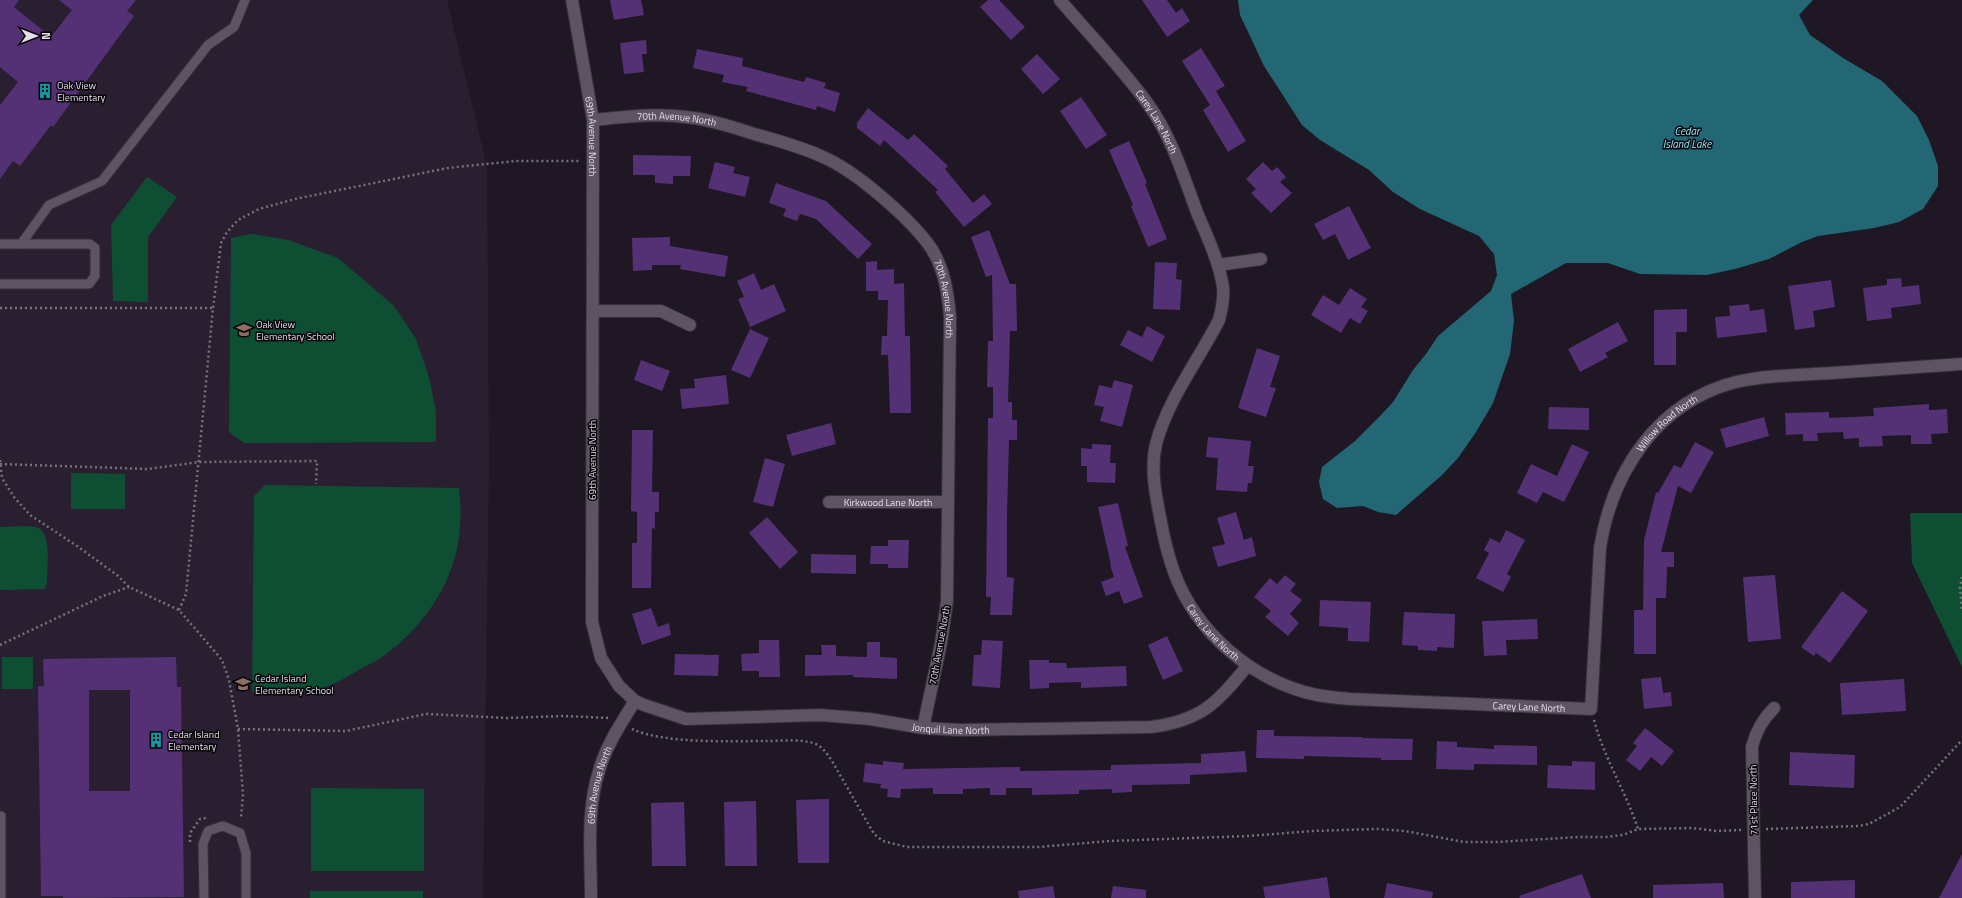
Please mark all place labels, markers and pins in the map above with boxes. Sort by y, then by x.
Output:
place label: Oak View Elementary [57,78,106,105]
building icon: Oak View Elementary [36,82,54,100]
place label: Oak View Elementary School [256,317,335,344]
school or university icon: Oak View Elementary School [235,321,253,339]
place label: Cedar Island Elementary School [255,671,334,698]
school or university icon: Cedar Island Elementary School [234,675,252,693]
place label: Cedar Island Elementary [168,727,219,754]
building icon: Cedar Island Elementary [147,731,165,749]

